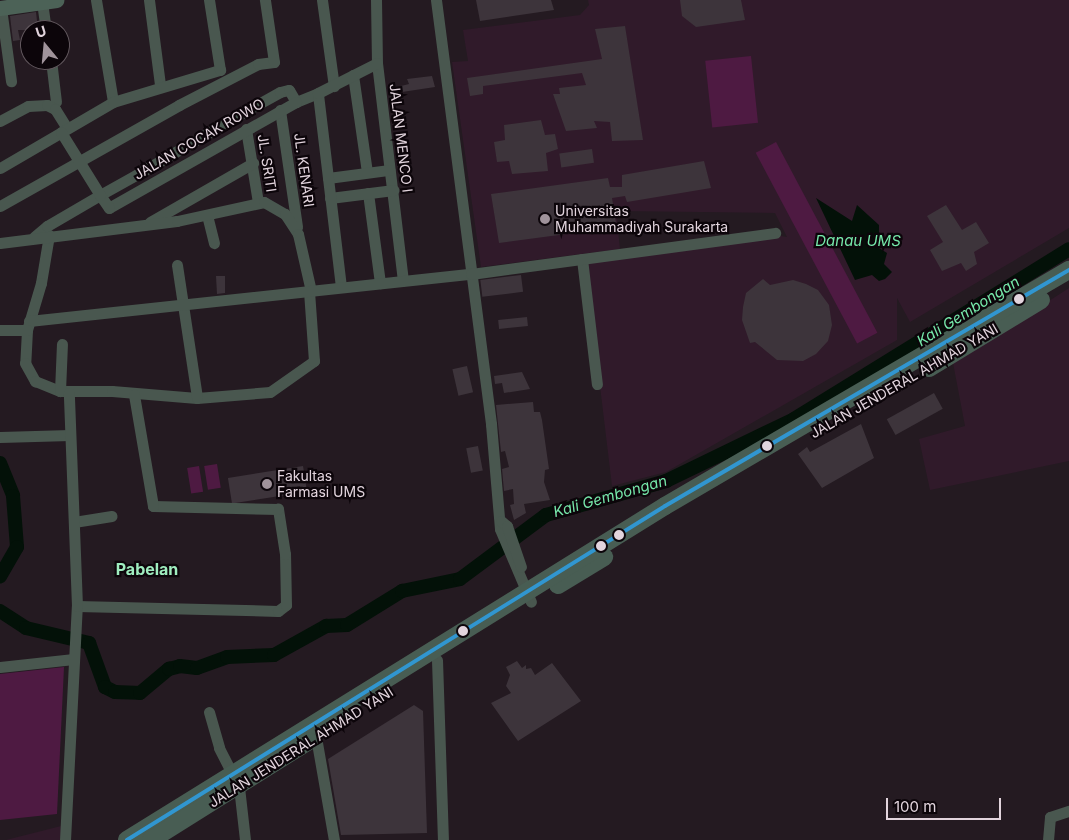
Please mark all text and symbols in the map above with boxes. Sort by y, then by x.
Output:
north arrow [20,20,70,70]
text: U [33,22,48,41]
street label: JALAN MENCO I [386,83,416,193]
street label: JALAN COCAK ROWO [131,95,267,183]
street label: JL. KENARI [290,132,318,208]
street label: JL. SRITI [254,133,280,193]
place label: Universitas Muhammadiyah Surakarta [555,203,728,236]
marker: Universitas Muhammadiyah Surakarta [539,213,551,225]
water label: Danau UMS [815,232,901,250]
water label: Kali Gembongan [913,272,1023,350]
unlabelled marker [1014,294,1024,304]
street label: JALAN JENDERAL AHMAD YANI [807,320,1001,442]
unlabelled marker [762,441,772,451]
place label: Fakultas Farmasi UMS [277,468,365,501]
water label: Kali Gembongan [551,471,669,521]
marker: Fakultas Farmasi UMS [261,478,273,490]
unlabelled marker [614,530,624,540]
unlabelled marker [596,541,606,551]
district label: Pabelan [116,559,178,579]
unlabelled marker [458,626,468,636]
street label: JALAN JENDERAL AHMAD YANI [206,683,396,811]
scale bar [889,788,1004,820]
text: 100 m [894,797,936,816]

